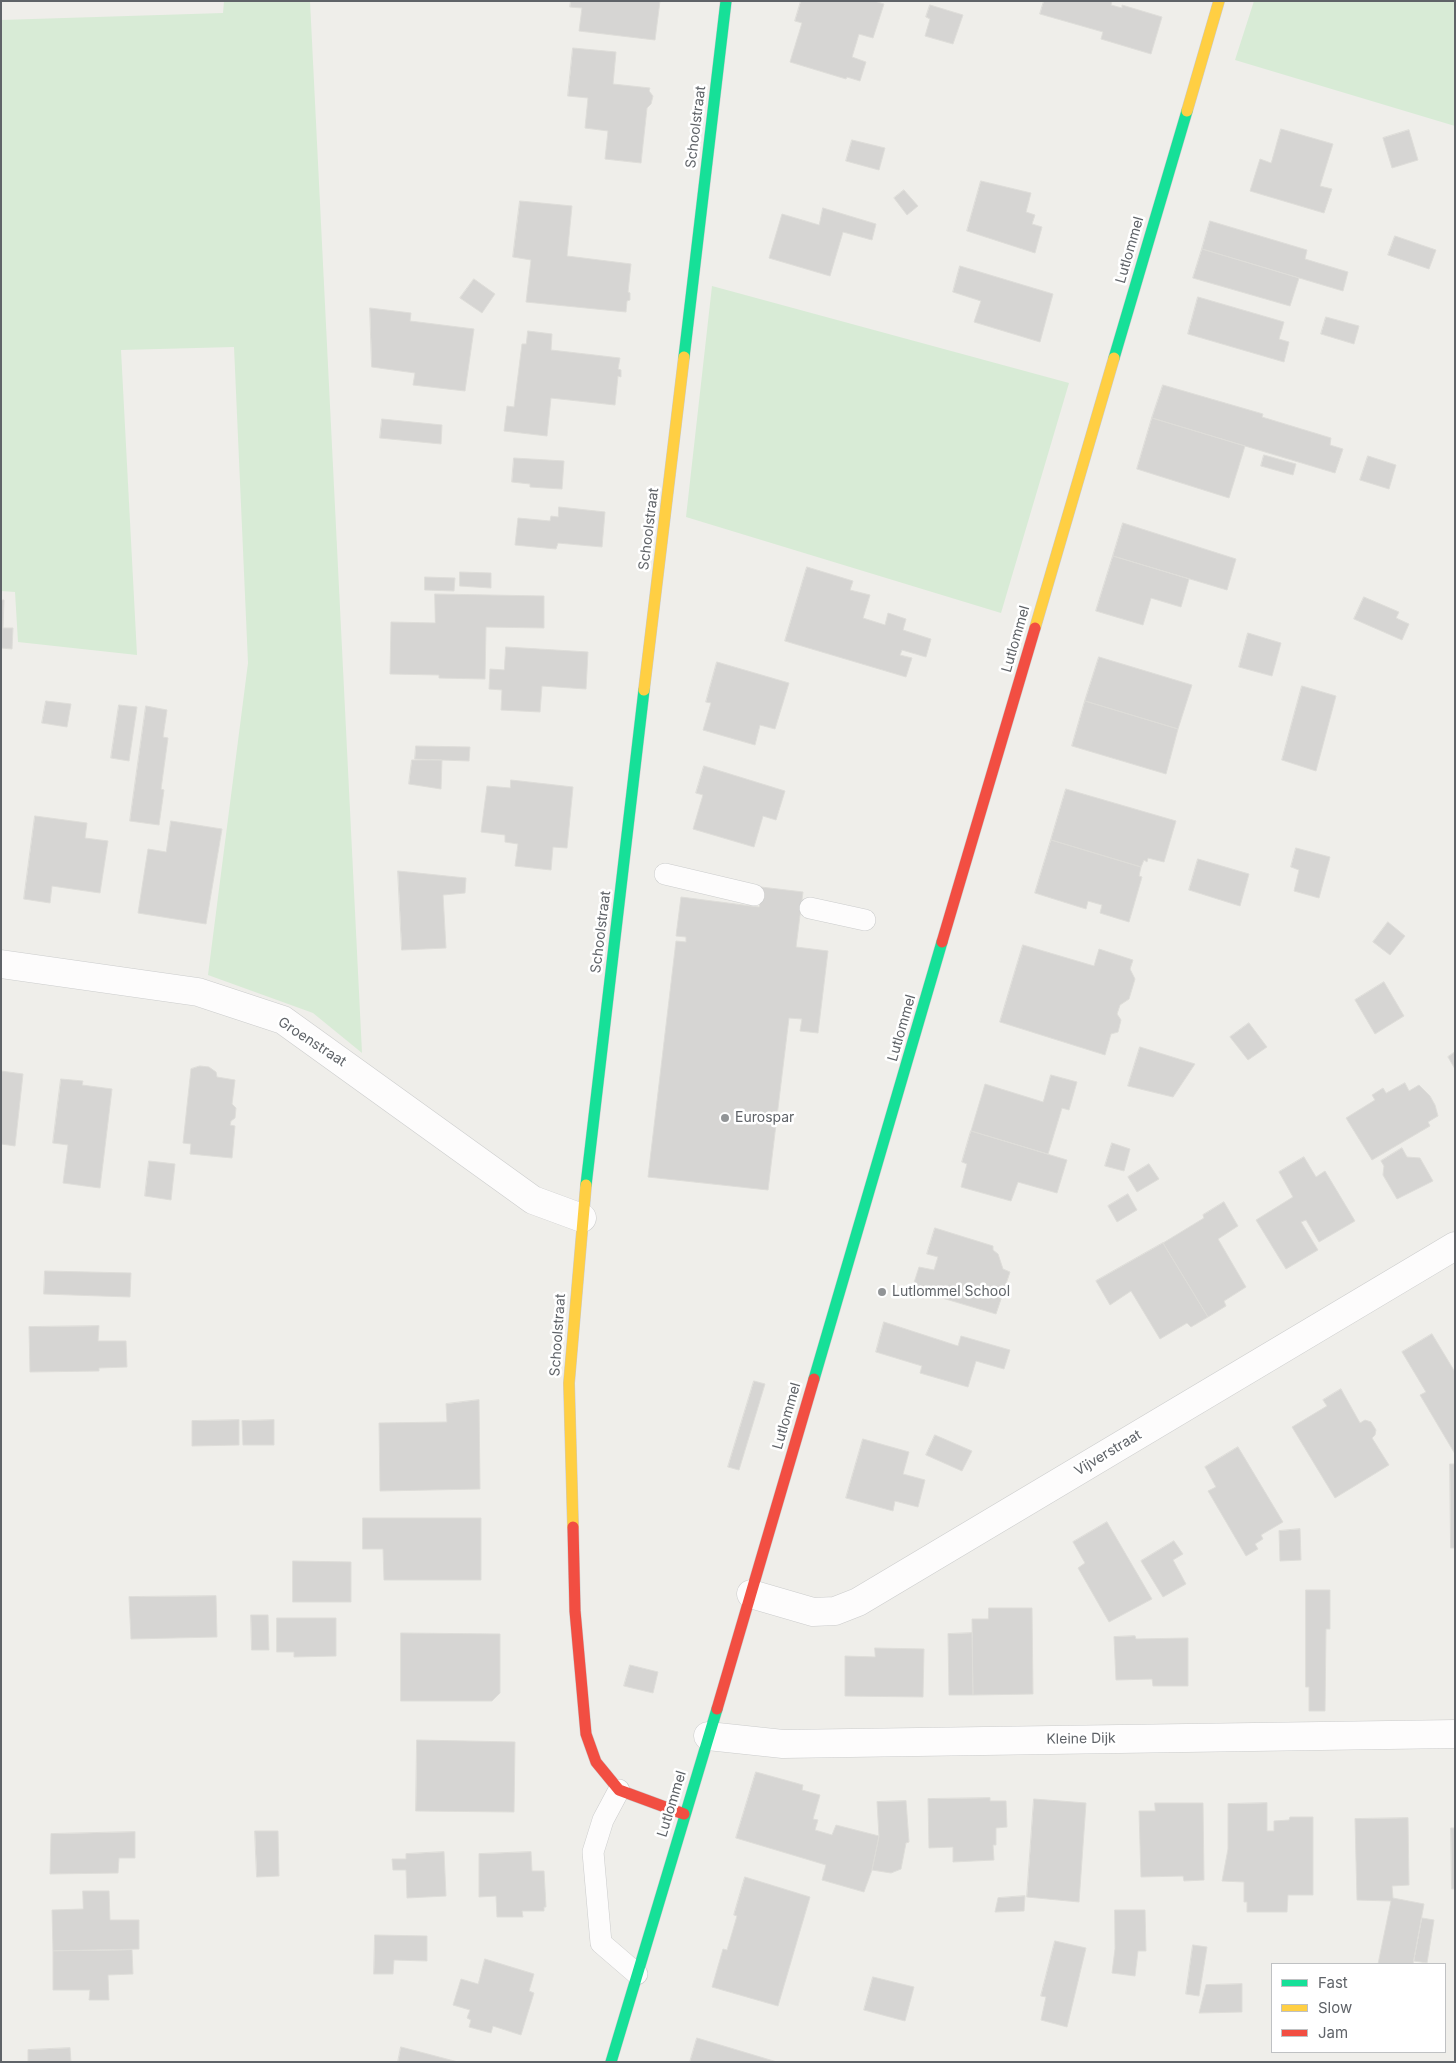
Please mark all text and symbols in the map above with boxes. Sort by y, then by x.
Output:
street label: Schoolstraat [683,85,709,169]
street label: Lutlommel [1112,215,1148,285]
street label: Schoolstraat [636,487,662,571]
street label: Lutlommel [998,604,1034,674]
street label: Schoolstraat [588,890,614,974]
street label: Lutlommel [884,993,920,1063]
street label: Groenstraat [275,1014,349,1070]
place label: Eurospar [735,1110,794,1126]
marker: Eurospar [719,1112,731,1124]
place label: Lutlommel School [892,1284,1010,1300]
marker: Lutlommel School [876,1286,888,1298]
street label: Schoolstraat [547,1293,569,1377]
street label: Lutlommel [769,1381,805,1451]
street label: Vijverstraat [1072,1426,1144,1480]
street label: Kleine Dijk [1046,1730,1116,1748]
street label: Lutlommel [654,1769,690,1839]
legend [1271,1963,1446,2053]
text: Fast [1318,1973,1348,1992]
text: Slow [1318,1998,1352,2017]
text: Jam [1318,2023,1348,2042]

